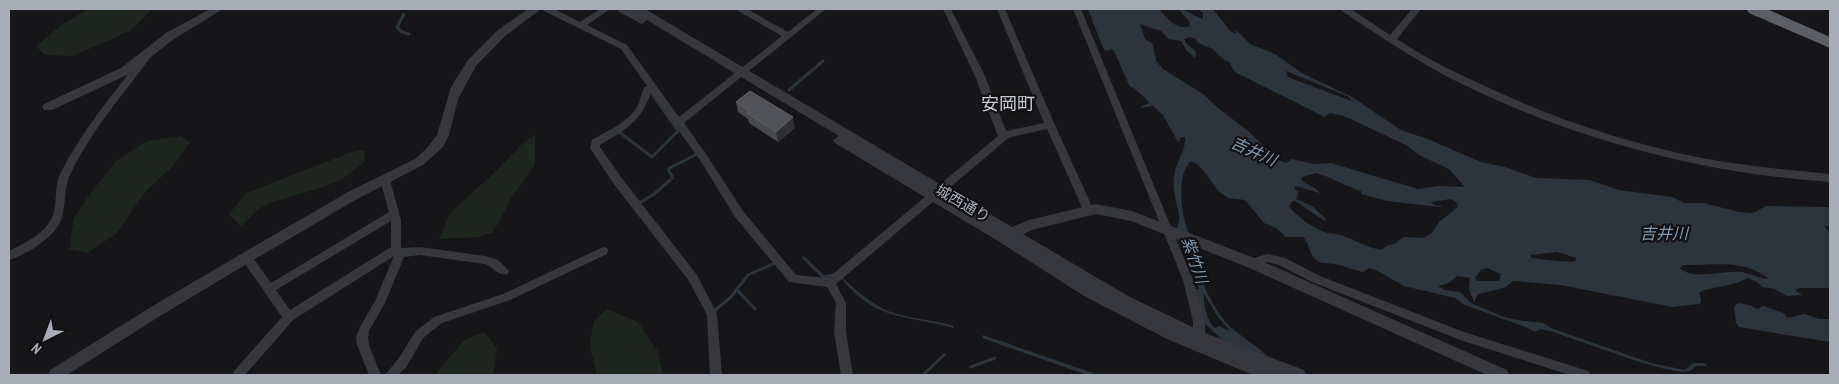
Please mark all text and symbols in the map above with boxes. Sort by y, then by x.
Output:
district label: 安岡町 [981,92,1035,115]
water label: 吉井川 [1228,132,1282,171]
street label: 城西通り [932,180,994,226]
water label: 吉井川 [1640,223,1690,243]
water label: 紫竹川 [1178,234,1213,288]
north arrow [20,314,70,364]
text: N [27,339,45,358]

